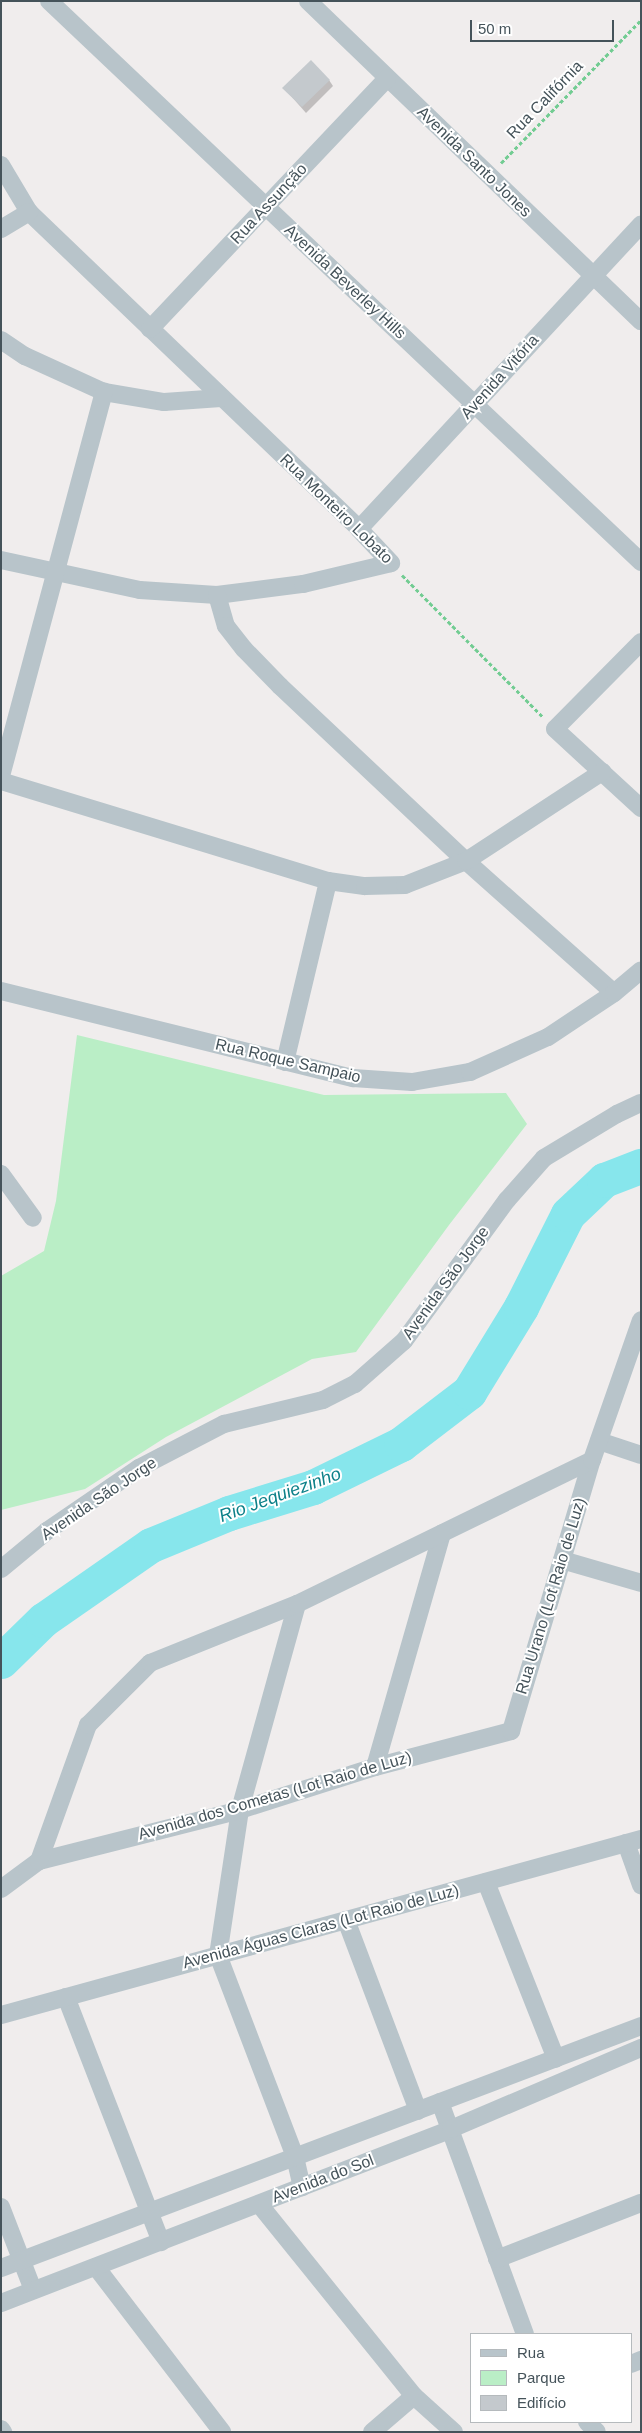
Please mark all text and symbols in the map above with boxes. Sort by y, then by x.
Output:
scale bar [472,10,616,42]
text: 50 m [478,20,511,37]
street label: Rua Califórnia [503,57,587,143]
street label: Avenida Santo Jones [413,103,535,221]
street label: Rua Assunção [226,159,312,249]
street label: Avenida Beverley Hills [280,221,410,343]
street label: Avenida Vitória [457,331,543,423]
street label: Rua Monteiro Lobato [276,450,396,568]
street label: Rua Roque Sampaio [213,1035,363,1087]
street label: Avenida São Jorge [399,1223,493,1343]
street label: Avenida São Jorge [38,1453,160,1545]
water label: Rio Jequiezinho [216,1463,344,1527]
street label: Rua Urano (Lot Raio de Luz) [512,1495,590,1697]
street label: Avenida dos Cometas (Lot Raio de Luz) [136,1748,414,1844]
street label: Avenida Águas Claras (Lot Raio de Luz) [181,1881,461,1973]
street label: Avenida do Sol [269,2151,377,2207]
legend [470,2333,632,2423]
text: Rua [517,2344,545,2361]
text: Parque [517,2369,565,2386]
text: Edifício [517,2394,566,2411]

